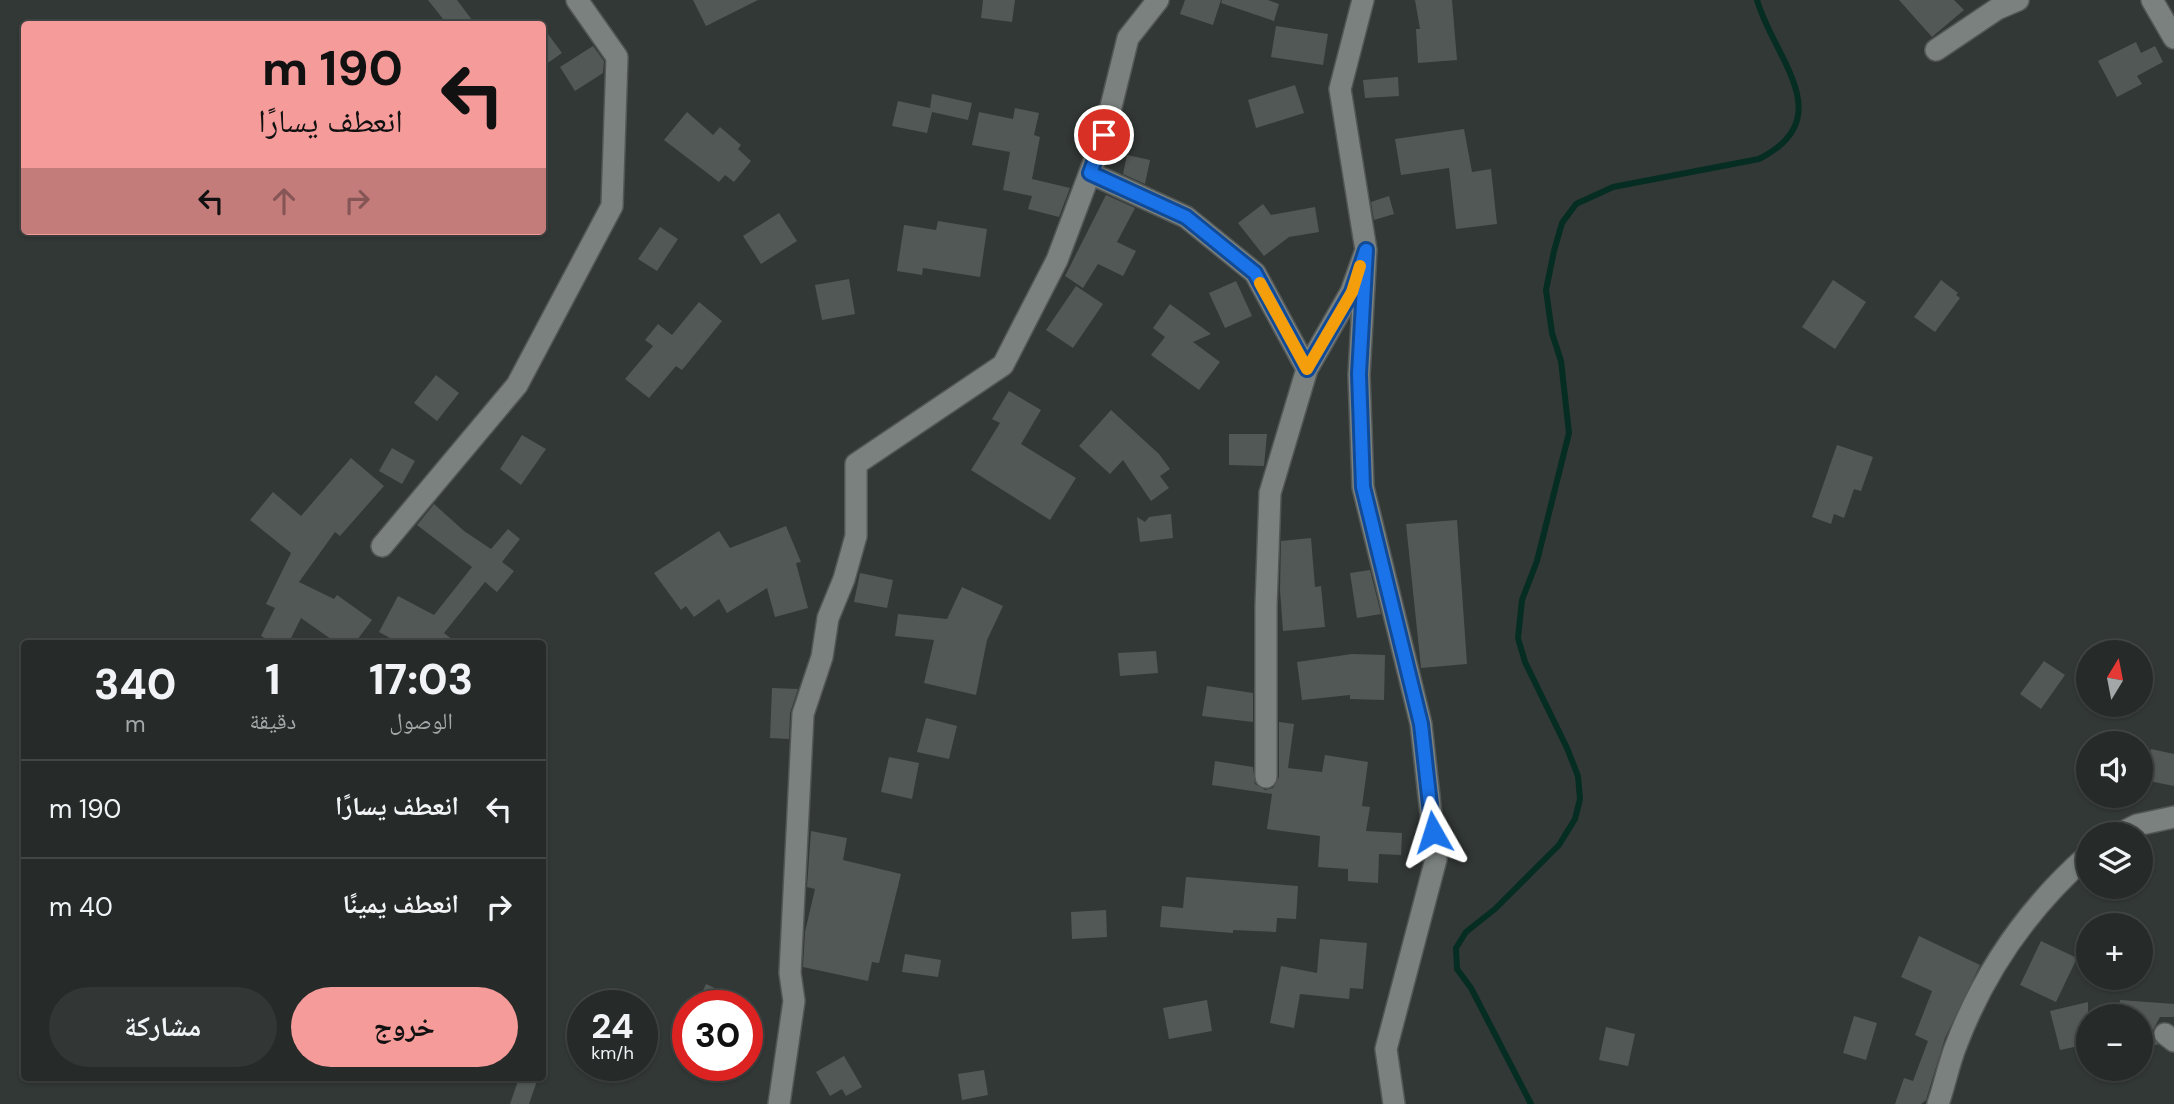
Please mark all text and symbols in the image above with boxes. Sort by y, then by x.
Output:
text: 190 m [262,36,403,100]
icon: left [427,49,518,140]
text: انعطف يسارًا [258,100,403,142]
pin [1074,105,1134,165]
icon: arrive [1085,116,1123,154]
icon: left [192,182,230,220]
icon: ahead [265,182,303,220]
icon: right [338,182,376,220]
north arrow [2076,640,2152,718]
map controls [2076,640,2153,1081]
text: 1 [265,652,281,707]
text: 17:03 [369,652,473,707]
text: 340 [94,657,176,712]
text: دقيقة [249,706,296,736]
text: الوصول [389,706,453,736]
text: m [125,709,145,739]
button: sound [2076,731,2153,808]
text: انعطف يسارًا [335,789,459,823]
icon: left [480,790,518,828]
text: 190 m [49,792,121,826]
position arrow [1396,795,1470,869]
button: layers [2076,822,2153,899]
text: انعطف يمينًا [343,887,459,921]
icon: right [480,888,518,926]
text: 40 m [49,890,113,924]
button: + [2076,913,2153,990]
button: مشاركة [49,987,277,1067]
button: خروج [291,987,518,1067]
speed limit sign: 30 [672,990,763,1081]
text: 24 [591,1003,634,1049]
button: − [2076,1004,2153,1081]
text: km/h [591,1041,634,1065]

